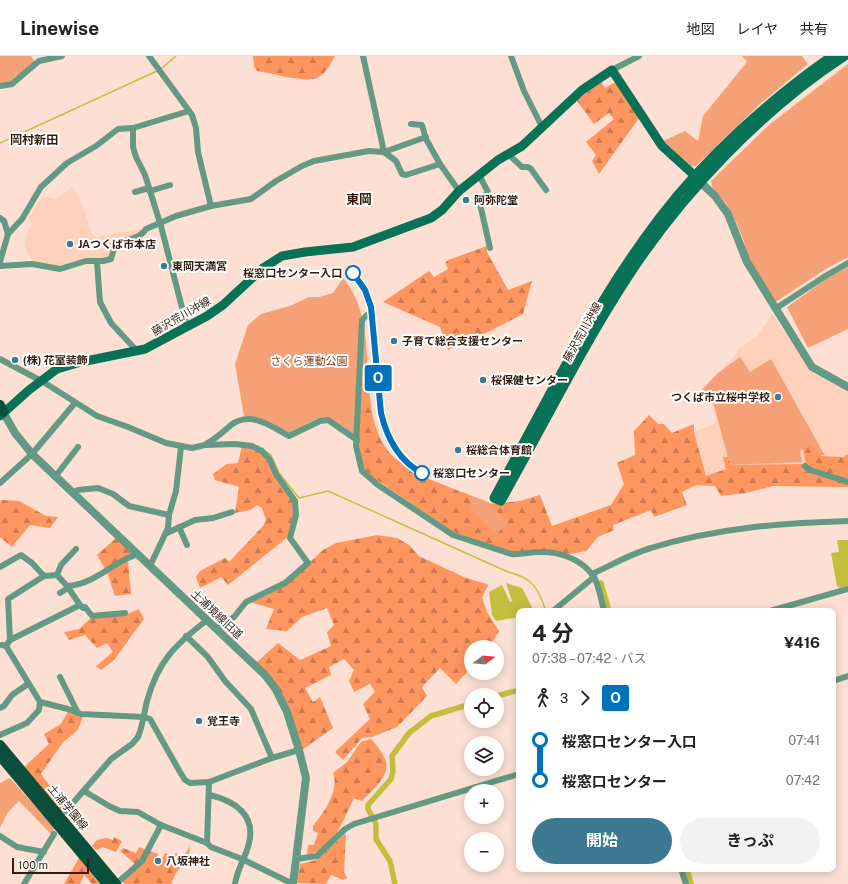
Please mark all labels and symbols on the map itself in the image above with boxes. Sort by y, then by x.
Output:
district label: 岡村新田 [10,133,58,147]
district label: 東岡 [346,192,372,207]
place label: 阿弥陀堂 [474,194,518,206]
marker: 阿弥陀堂 [461,195,471,205]
place label: JAつくば市本店 [78,238,156,250]
marker: JAつくば市本店 [65,239,75,249]
place label: 東岡天満宮 [172,260,227,272]
marker: 東岡天満宮 [159,261,169,271]
marker: 桜窓口センター入口 [345,265,361,281]
place label: 桜窓口センター入口 [243,267,342,279]
street label: 藤沢荒川沖線 [149,294,213,338]
street label: 藤沢荒川沖線 [561,300,603,364]
place label: 子育て総合支援センター [402,335,523,347]
marker: 子育て総合支援センター [389,336,399,346]
place label: (株) 花室装飾 [23,354,88,366]
marker: (株) 花室装飾 [10,355,20,365]
park label: さくら運動公園 [271,355,348,367]
line badge: O [365,365,391,391]
place label: 桜保健センター [491,374,568,386]
marker: 桜保健センター [478,375,488,385]
place label: つくば市立桜中学校 [671,391,770,403]
marker: つくば市立桜中学校 [773,392,783,402]
place label: 桜総合体育館 [466,444,532,456]
marker: 桜総合体育館 [453,445,463,455]
marker: 桜窓口センター [414,465,430,481]
place label: 桜窓口センター [433,467,510,479]
street label: 土浦境線旧道 [189,587,245,641]
north arrow [464,640,504,680]
place label: 覚王寺 [207,715,240,727]
marker: 覚王寺 [194,716,204,726]
street label: 土浦学園線 [46,782,90,832]
place label: 八坂神社 [166,855,210,867]
scale bar [12,856,89,875]
marker: 八坂神社 [153,856,163,866]

